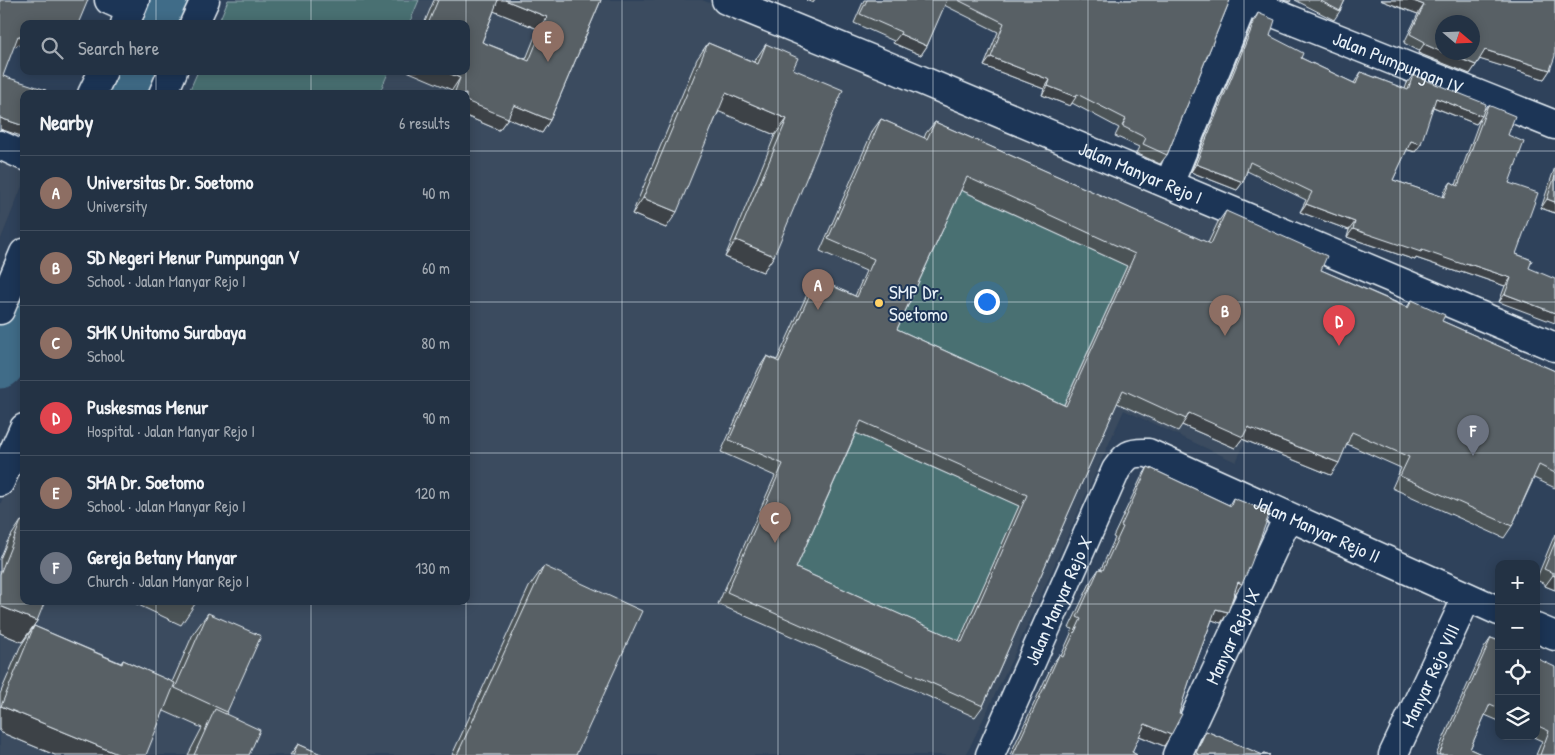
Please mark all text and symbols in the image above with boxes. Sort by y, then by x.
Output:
north arrow [1435,15,1480,60]
search box [20,20,470,75]
pin: E [532,21,564,62]
street label: Jalan Pumpungan IV [1329,25,1467,100]
icon: search [38,34,66,62]
text: Search here [78,35,159,61]
text: Nearby [40,108,93,137]
text: 6 results [399,112,450,134]
street label: Jalan Manyar Rejo I [1075,135,1206,210]
text: Universitas Dr. Soetomo [87,169,254,195]
text: A [52,182,60,204]
text: 40 m [422,182,450,204]
text: University [87,195,148,217]
text: SD Negeri Menur Pumpungan V [87,244,299,270]
text: B [52,257,60,279]
text: 60 m [422,257,450,279]
pin: A [802,269,834,310]
text: School · Jalan Manyar Rejo I [87,270,246,292]
place label: SMP Dr. Soetomo [889,279,948,327]
your location [974,289,1000,315]
pin: B [1209,295,1241,336]
marker: SMP Dr. Soetomo [873,297,885,309]
pin: D [1323,305,1355,346]
text: SMK Unitomo Surabaya [87,319,246,345]
text: C [52,332,60,354]
text: 80 m [421,332,450,354]
text: School [87,345,124,367]
text: Puskesmas Menur [87,394,208,420]
text: D [52,407,60,429]
text: 90 m [422,407,450,429]
pin: F [1457,415,1489,456]
text: Hospital · Jalan Manyar Rejo I [87,420,255,442]
text: SMA Dr. Soetomo [87,469,204,495]
text: E [52,482,60,504]
text: 120 m [415,482,450,504]
street label: Jalan Manyar Rejo II [1250,489,1384,569]
text: School · Jalan Manyar Rejo I [87,495,246,517]
pin: C [759,502,791,543]
street label: Jalan Manyar Rejo X [1018,532,1098,669]
text: Gereja Betany Manyar [87,544,237,570]
text: F [53,557,59,579]
text: 130 m [415,557,450,579]
map controls [1495,560,1540,740]
button: + [1495,560,1540,605]
text: Church · Jalan Manyar Rejo I [87,570,249,592]
street label: Manyar Rejo IX [1199,584,1266,689]
button: − [1495,605,1540,650]
street label: Manyar Rejo VIII [1395,619,1466,731]
button: locate [1495,650,1540,695]
button: layers [1495,695,1540,740]

